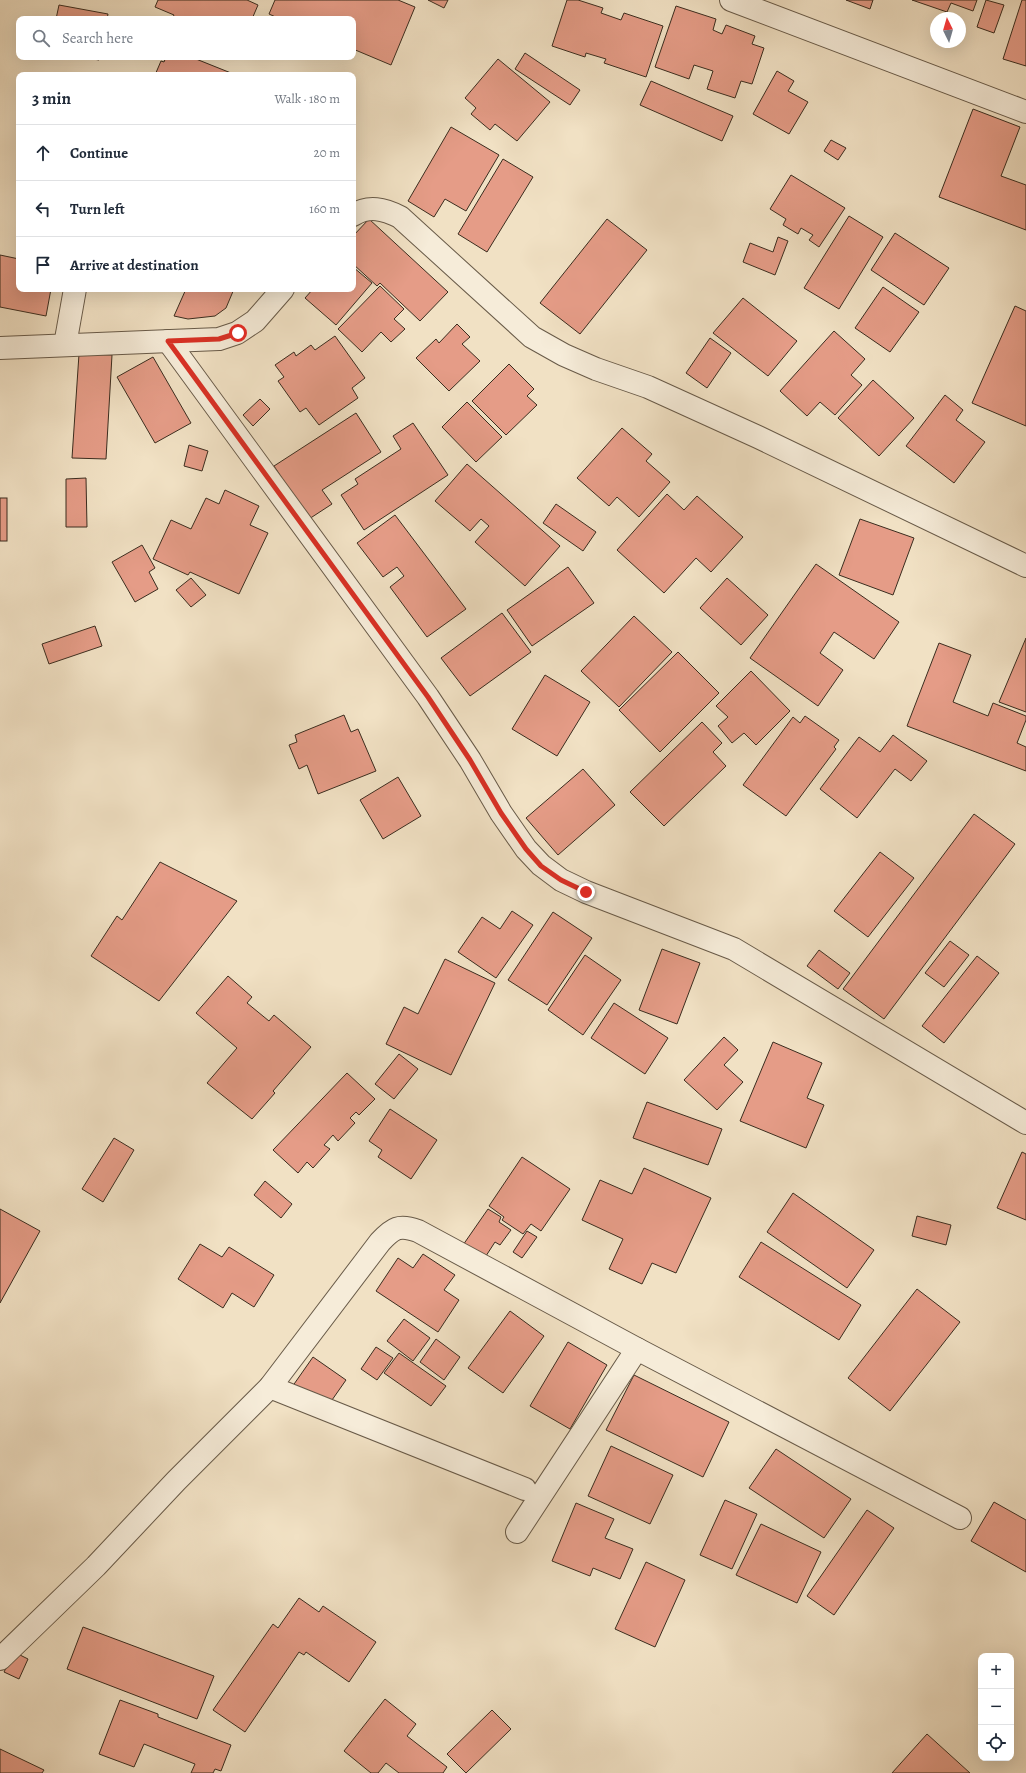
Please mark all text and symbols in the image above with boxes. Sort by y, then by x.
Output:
north arrow [930,12,966,48]
search box [16,16,356,60]
icon: search [30,27,52,49]
text: Search here [62,28,133,48]
text: 3 min [32,87,71,110]
text: Walk · 180 m [274,90,340,107]
icon: ahead [32,142,54,164]
text: Continue [70,143,128,163]
text: 20 m [314,144,340,161]
icon: left [32,198,54,220]
text: Turn left [70,199,125,219]
text: 160 m [309,200,340,217]
icon: arrive [32,254,54,276]
text: Arrive at destination [70,255,199,275]
route start [229,324,247,342]
route end [577,883,595,901]
map controls [978,1653,1014,1761]
button: + [978,1653,1014,1689]
button: − [978,1689,1014,1725]
button: locate [978,1725,1014,1761]

